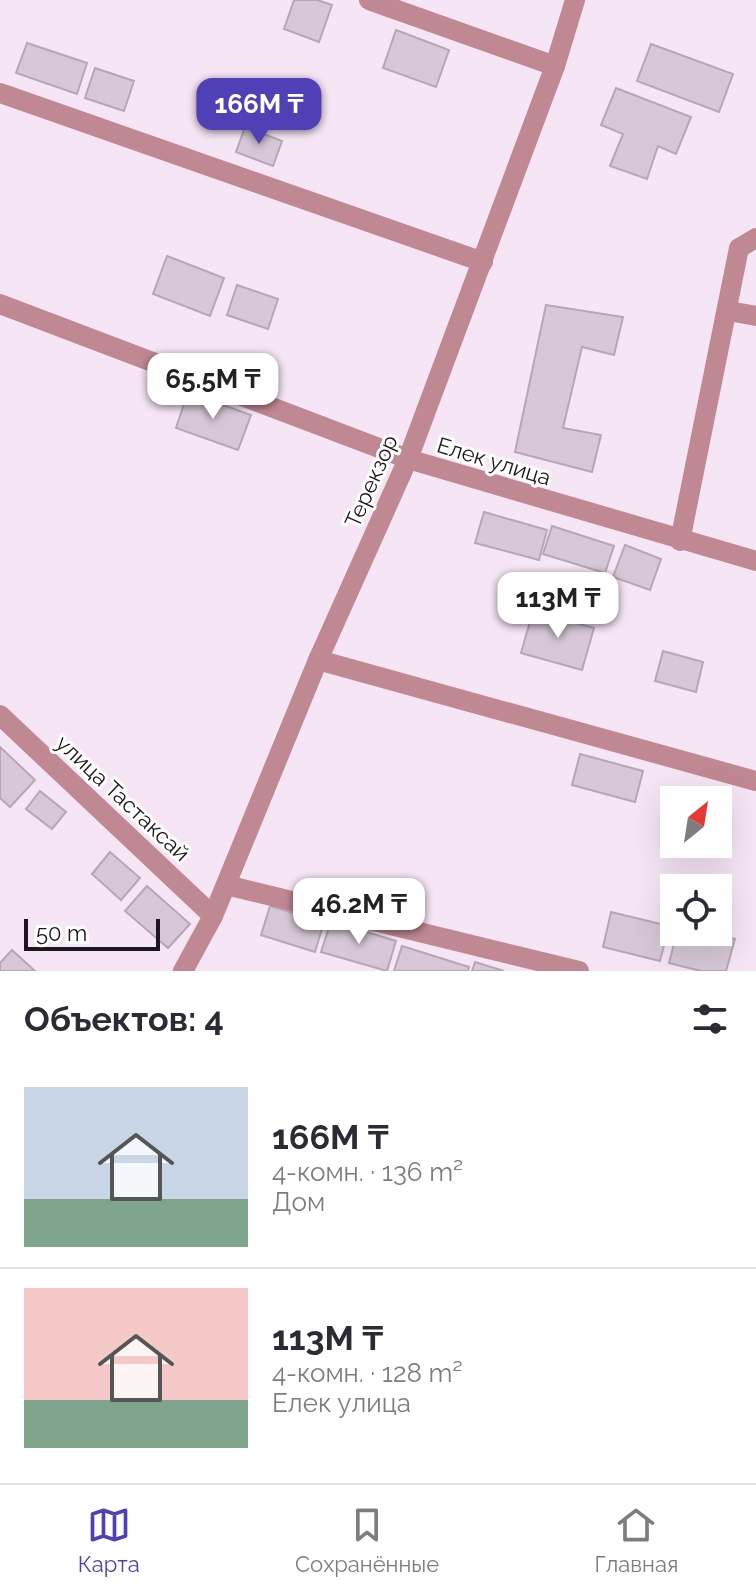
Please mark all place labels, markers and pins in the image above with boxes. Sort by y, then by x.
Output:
pin: 166M ₸ [194,78,324,146]
pin: 65.5M ₸ [139,353,287,421]
pin: 113M ₸ [493,572,623,640]
pin: 46.2M ₸ [285,878,433,946]

